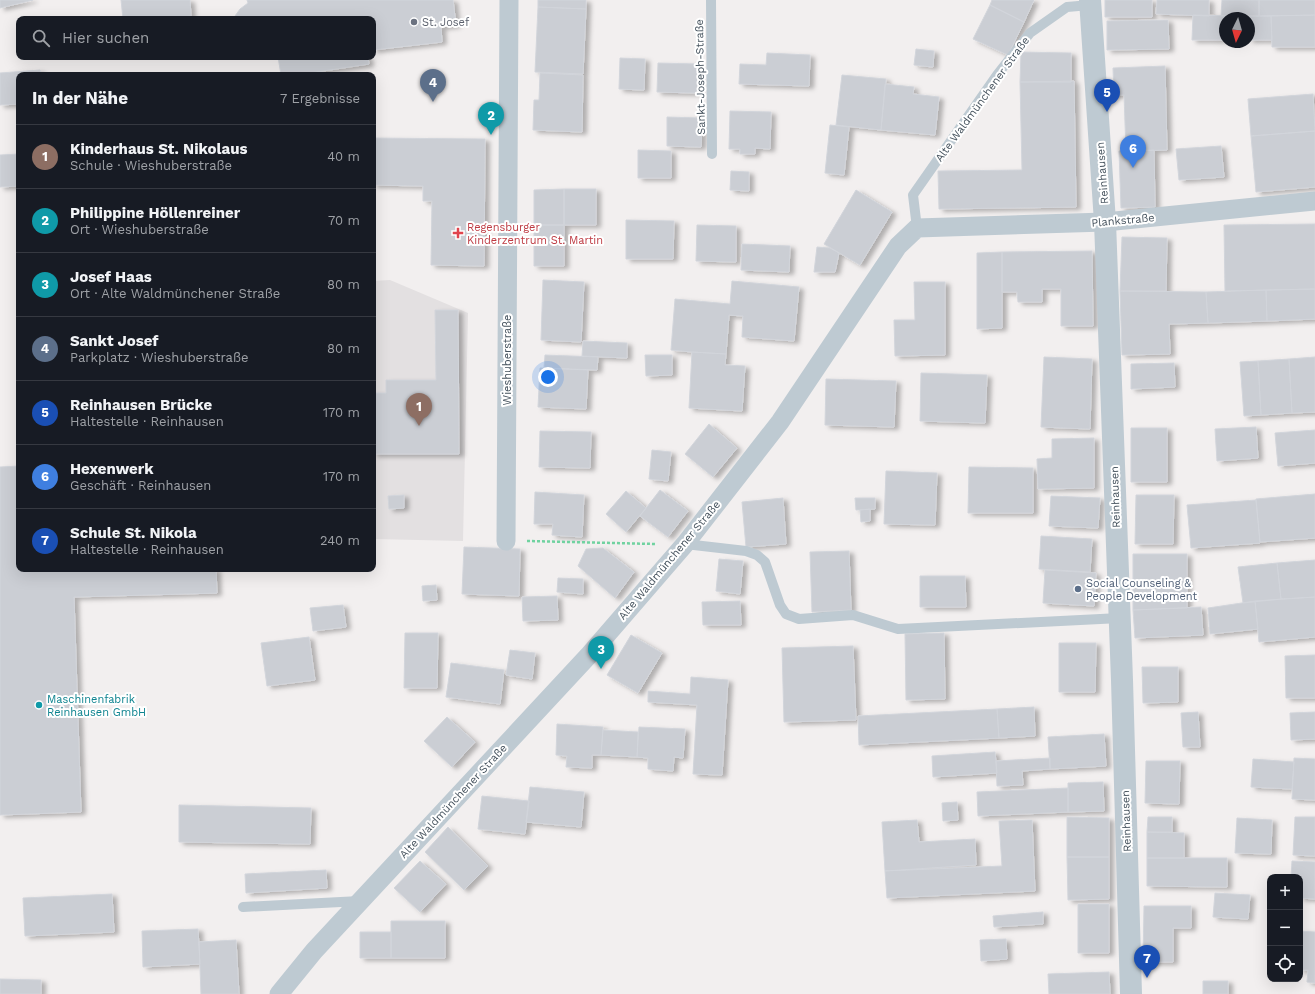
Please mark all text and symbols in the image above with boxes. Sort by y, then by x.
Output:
north arrow [1219,12,1255,48]
search box [16,16,376,60]
place label: St. Josef [422,16,470,29]
marker: St. Josef [409,17,419,27]
street label: Sankt-Joseph-Straße [693,19,708,135]
icon: search [30,27,52,49]
text: Hier suchen [62,29,149,47]
street label: Alte Waldmünchener Straße [933,34,1032,164]
pin: 4 [420,69,446,102]
pin: 5 [1094,79,1120,112]
text: In der Nähe [32,88,128,108]
text: 7 Ergebnisse [280,91,360,106]
pin: 2 [478,102,504,135]
pin: 6 [1120,135,1146,168]
text: Kinderhaus St. Nikolaus [70,140,248,158]
street label: Reinhausen [1094,142,1111,204]
text: 1 [42,149,48,164]
text: 40 m [327,149,360,164]
text: Schule · Wieshuberstraße [70,158,232,173]
text: Philippine Höllenreiner [70,204,240,222]
street label: Plankstraße [1091,211,1155,230]
text: 2 [41,213,49,228]
text: 70 m [328,213,360,228]
place label: Regensburger Kinderzentrum St. Martin [467,221,603,247]
text: Ort · Wieshuberstraße [70,222,209,237]
marker: Regensburger Kinderzentrum St. Martin [452,227,464,239]
text: Josef Haas [70,268,152,286]
text: 3 [41,277,49,292]
text: 80 m [327,277,360,292]
text: Ort · Alte Waldmünchener Straße [70,286,280,301]
street label: Wieshuberstraße [501,315,514,405]
text: Sankt Josef [70,332,159,350]
text: 4 [41,341,49,356]
text: 80 m [327,341,360,356]
text: Parkplatz · Wieshuberstraße [70,350,248,365]
your location [538,367,558,387]
pin: 1 [406,393,432,426]
text: Reinhausen Brücke [70,396,212,414]
text: 5 [41,405,49,420]
text: 170 m [323,405,360,420]
text: Haltestelle · Reinhausen [70,414,224,429]
text: Hexenwerk [70,460,154,478]
street label: Reinhausen [1108,466,1123,528]
text: 6 [41,469,49,484]
text: 170 m [323,469,360,484]
text: Geschäft · Reinhausen [70,478,211,493]
street label: Alte Waldmünchener Straße [616,498,723,622]
text: Schule St. Nikola [70,524,197,542]
text: 7 [41,533,49,548]
text: 240 m [320,533,360,548]
text: Haltestelle · Reinhausen [70,542,224,557]
place label: Social Counseling & People Development [1086,577,1198,603]
marker: Social Counseling & People Development [1073,584,1083,594]
pin: 3 [588,636,614,669]
place label: Maschinenfabrik Reinhausen GmbH [47,693,146,719]
marker: Maschinenfabrik Reinhausen GmbH [34,700,44,710]
street label: Alte Waldmünchener Straße [397,742,510,861]
street label: Reinhausen [1119,790,1134,852]
map controls [1267,874,1303,982]
button: + [1267,874,1303,910]
button: − [1267,910,1303,946]
pin: 7 [1134,945,1160,978]
button: locate [1267,946,1303,982]

